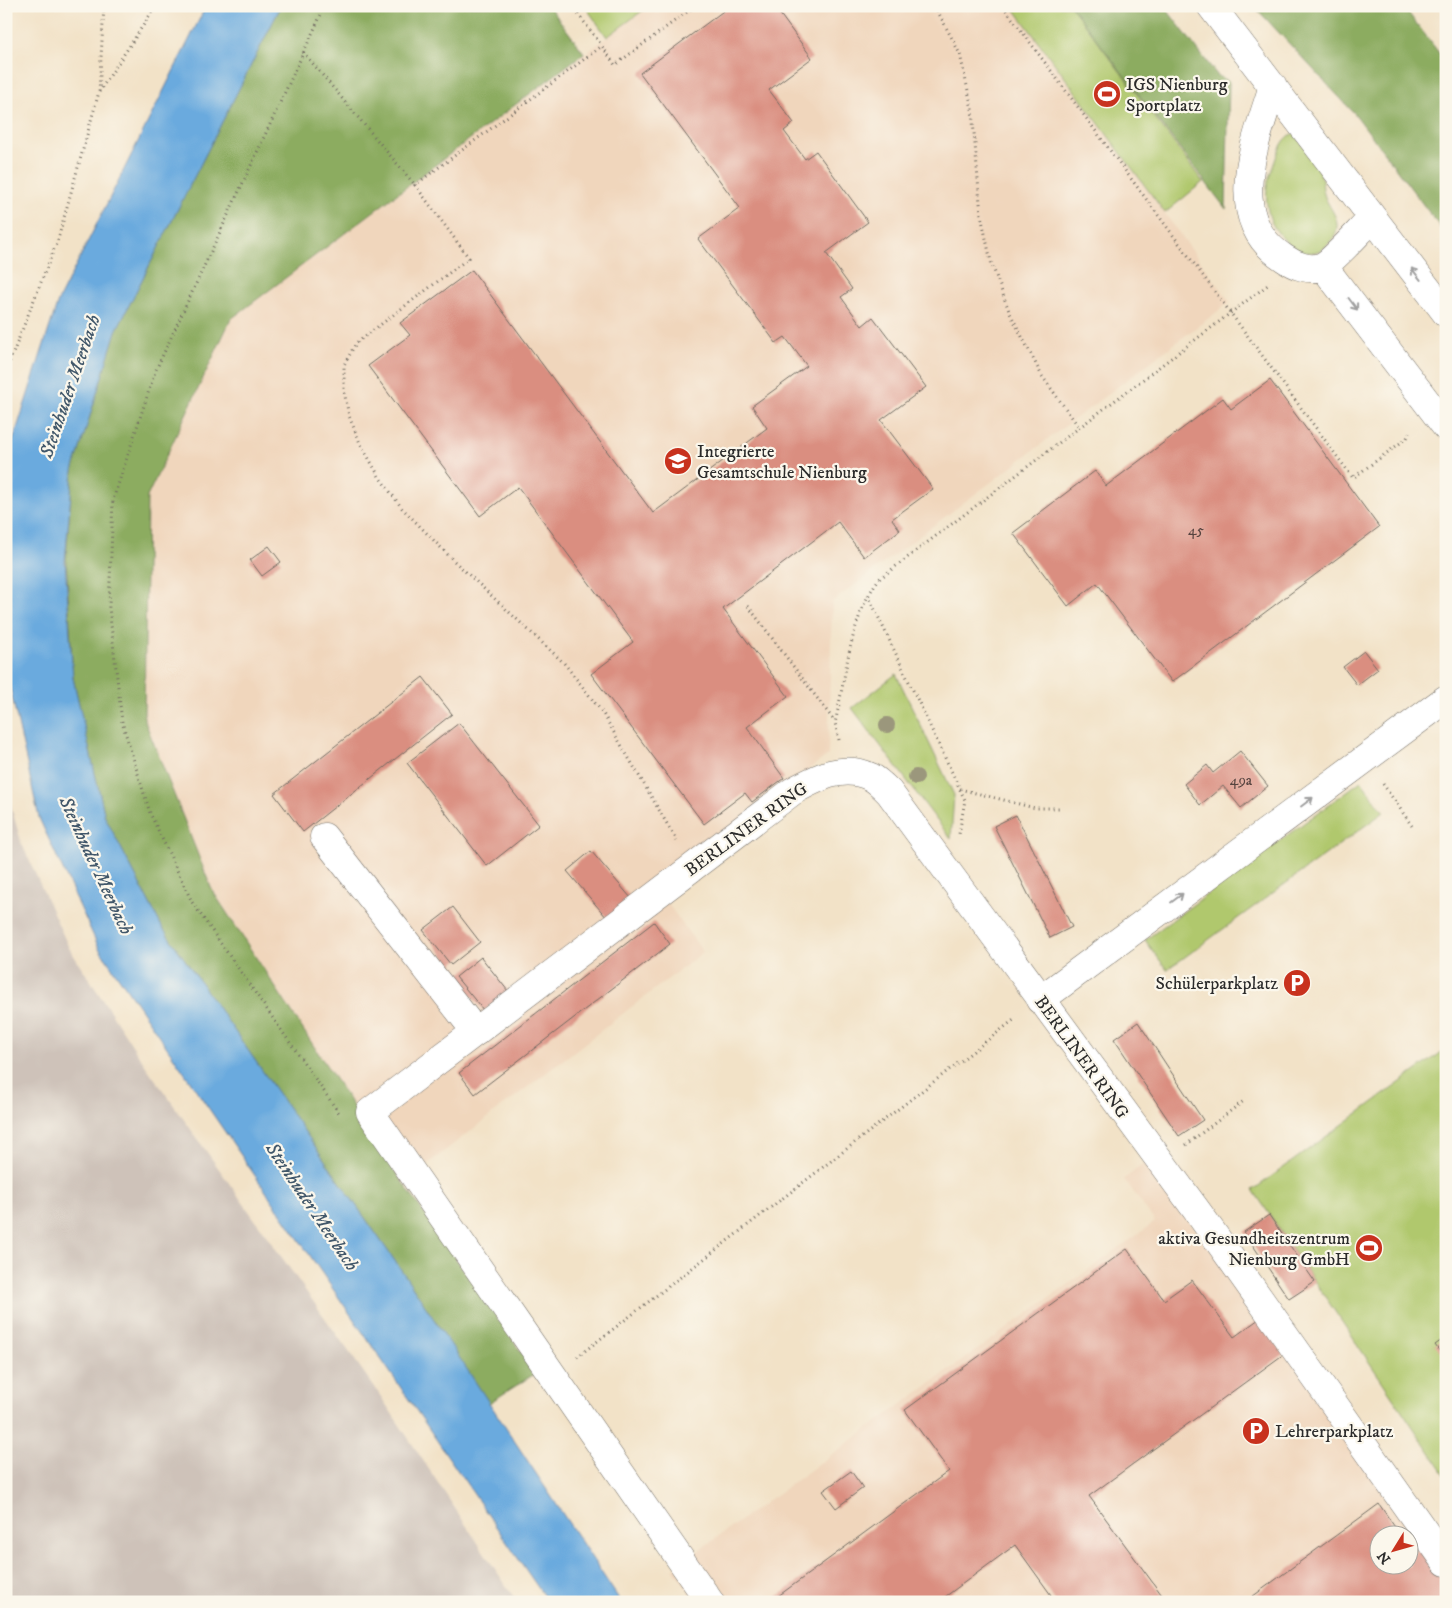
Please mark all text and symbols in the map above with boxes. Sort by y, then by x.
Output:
place label: IGS Nienburg Sportplatz [1126,74,1228,117]
sports icon: IGS Nienburg Sportplatz [1092,79,1122,109]
one-way arrow [1411,267,1421,281]
one-way arrow [1348,297,1358,311]
water label: Steinhuder Meerbach [35,312,106,462]
place label: Integrierte Gesamtschule Nienburg [697,441,867,484]
school or university icon: Integrierte Gesamtschule Nienburg [663,446,693,476]
house number: 45 [1188,521,1205,540]
house number: 49a [1230,771,1253,790]
street label: BERLINER RING [681,778,813,882]
water label: Steinhuder Meerbach [53,792,138,939]
one-way arrow [1300,797,1314,807]
one-way arrow [1170,893,1183,904]
parking icon: Schülerparkplatz [1282,968,1312,998]
place label: Schülerparkplatz [1156,973,1278,995]
street label: BERLINER RING [1029,992,1133,1124]
water label: Steinhuder Meerbach [260,1137,363,1276]
place label: aktiva Gesundheitszentrum Nienburg GmbH [1158,1228,1350,1271]
sports icon: aktiva Gesundheitszentrum Nienburg GmbH [1354,1233,1384,1263]
parking icon: Lehrerparkplatz [1241,1416,1271,1446]
place label: Lehrerparkplatz [1275,1421,1394,1443]
north arrow [1370,1526,1420,1576]
text: N [1373,1547,1395,1567]

